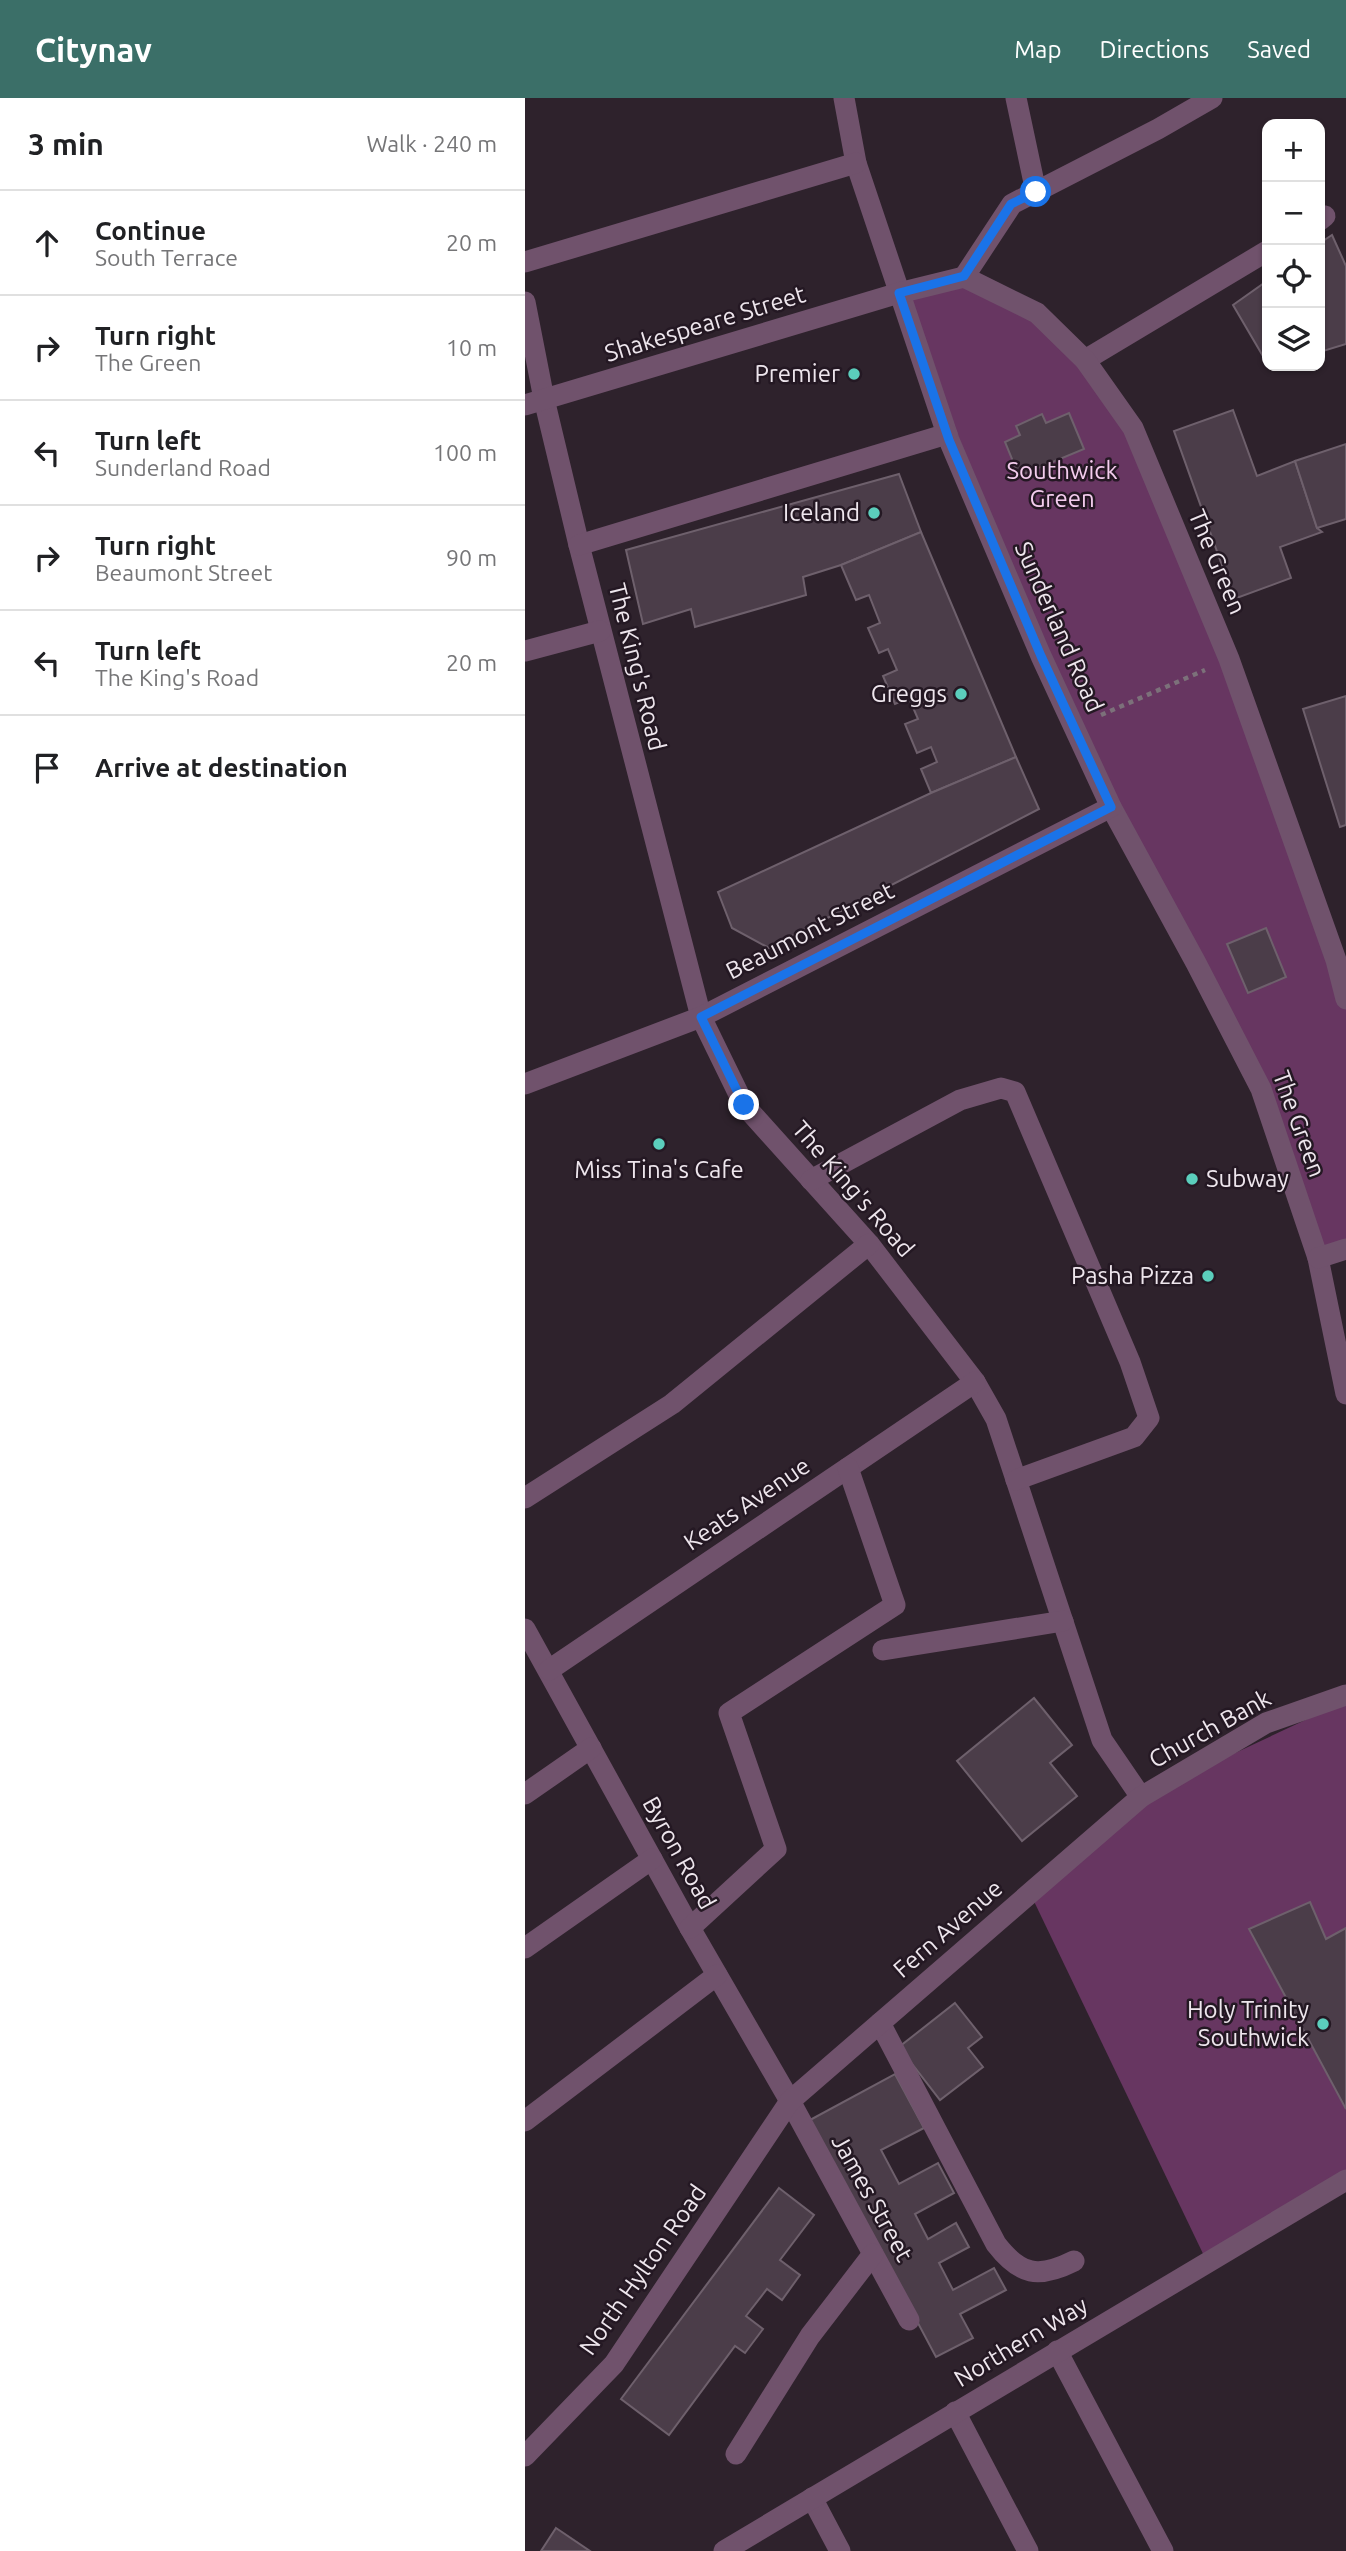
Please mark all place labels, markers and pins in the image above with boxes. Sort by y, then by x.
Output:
place label: Premier [754,360,840,387]
marker: Premier [846,366,862,382]
place label: Iceland [783,499,860,526]
marker: Iceland [866,505,882,521]
place label: Greggs [871,680,947,707]
marker: Greggs [953,686,969,702]
marker: Miss Tina's Cafe [651,1136,667,1152]
place label: Miss Tina's Cafe [574,1156,744,1183]
place label: Subway [1206,1165,1289,1192]
marker: Subway [1184,1171,1200,1187]
place label: Pasha Pizza [1071,1262,1194,1289]
marker: Pasha Pizza [1200,1268,1216,1284]
place label: Holy Trinity Southwick [1187,1996,1309,2051]
marker: Holy Trinity Southwick [1315,2016,1331,2032]

